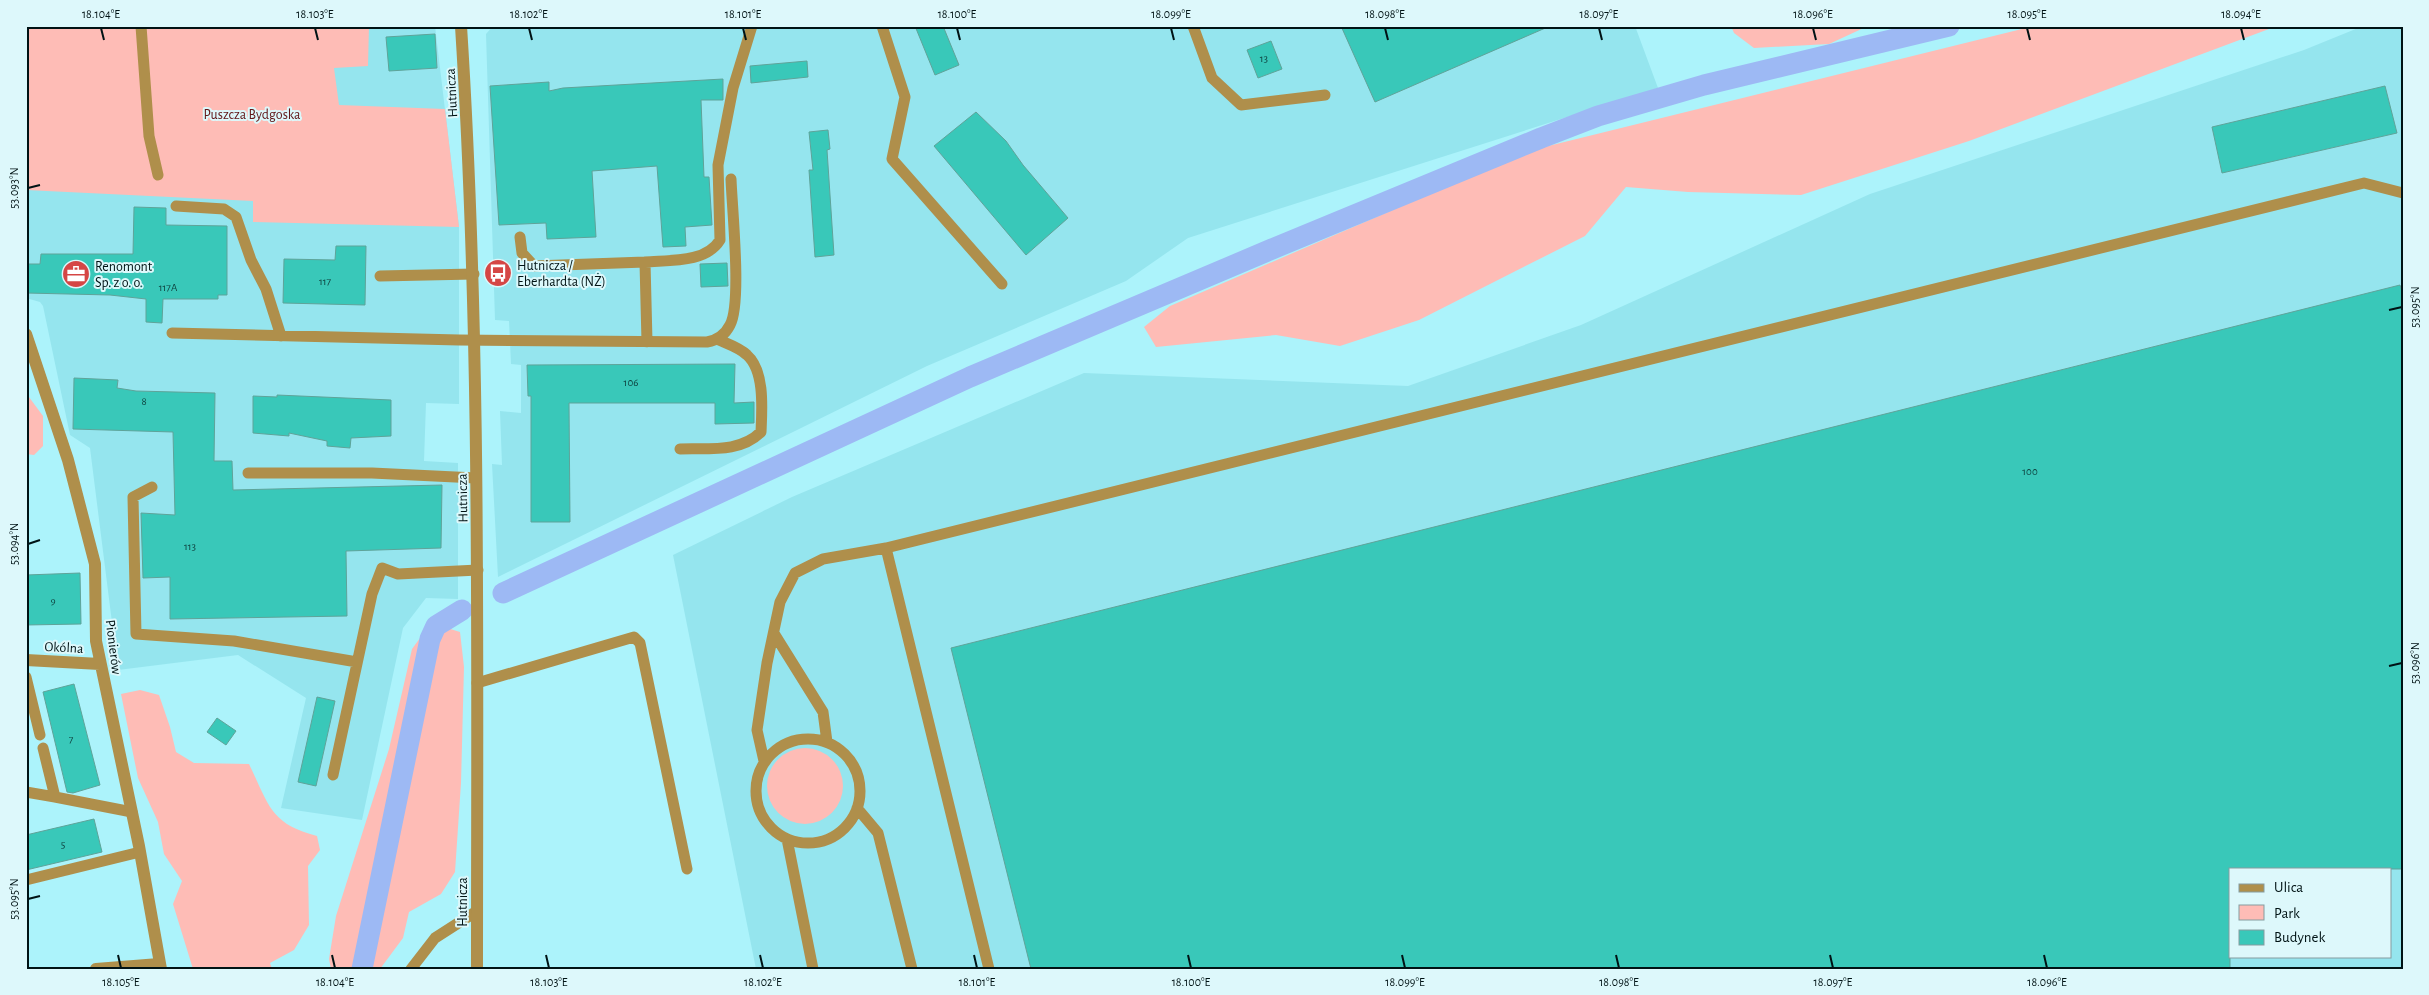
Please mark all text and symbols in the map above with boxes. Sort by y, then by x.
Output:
text: 18.104°E [82,8,120,20]
text: 18.103°E [296,8,334,20]
text: 18.102°E [510,8,548,20]
text: 18.101°E [725,8,761,20]
text: 18.100°E [938,8,977,20]
text: 18.099°E [1151,8,1191,20]
text: 18.098°E [1365,8,1405,20]
text: 18.097°E [1580,8,1619,20]
text: 18.096°E [1793,8,1833,20]
text: 18.095°E [2008,8,2047,20]
text: 18.094°E [2221,8,2261,20]
house number: 13 [1260,53,1269,64]
street label: Hutnicza [444,67,460,118]
park label: Puszcza Bydgoska [204,108,301,122]
text: 53.093°N [8,167,20,209]
bus stop icon: Hutnicza / Eberhardta (NŻ) [483,258,513,288]
office icon: Renomont Sp. z o. o. [61,259,91,289]
place label: Hutnicza / Eberhardta (NŻ) [517,259,606,289]
place label: Renomont Sp. z o. o. [95,260,153,290]
house number: 117 [319,276,331,287]
house number: 117A [159,282,178,293]
text: 53.095°N [2409,286,2421,328]
house number: 106 [624,377,638,388]
house number: 8 [141,396,147,407]
house number: 100 [2022,466,2038,477]
street label: Hutnicza [456,473,470,523]
text: 53.094°N [8,523,20,565]
house number: 113 [184,541,197,552]
house number: 9 [50,595,56,606]
street label: Pionierów [103,619,123,676]
street label: Okólna [44,640,84,656]
text: 53.096°N [2409,642,2421,684]
house number: 7 [69,734,74,745]
house number: 5 [61,839,66,850]
legend [2229,868,2392,958]
street label: Hutnicza [456,877,470,927]
text: 53.095°N [8,878,20,920]
text: Ulica [2274,880,2303,895]
text: Park [2274,906,2300,921]
text: Budynek [2274,930,2326,945]
text: 18.105°E [102,976,140,988]
text: 18.104°E [316,976,354,988]
text: 18.103°E [530,976,568,988]
text: 18.102°E [744,976,782,988]
text: 18.101°E [959,976,995,988]
text: 18.100°E [1172,976,1211,988]
text: 18.099°E [1385,976,1425,988]
text: 18.098°E [1599,976,1639,988]
text: 18.097°E [1814,976,1853,988]
text: 18.096°E [2027,976,2067,988]

